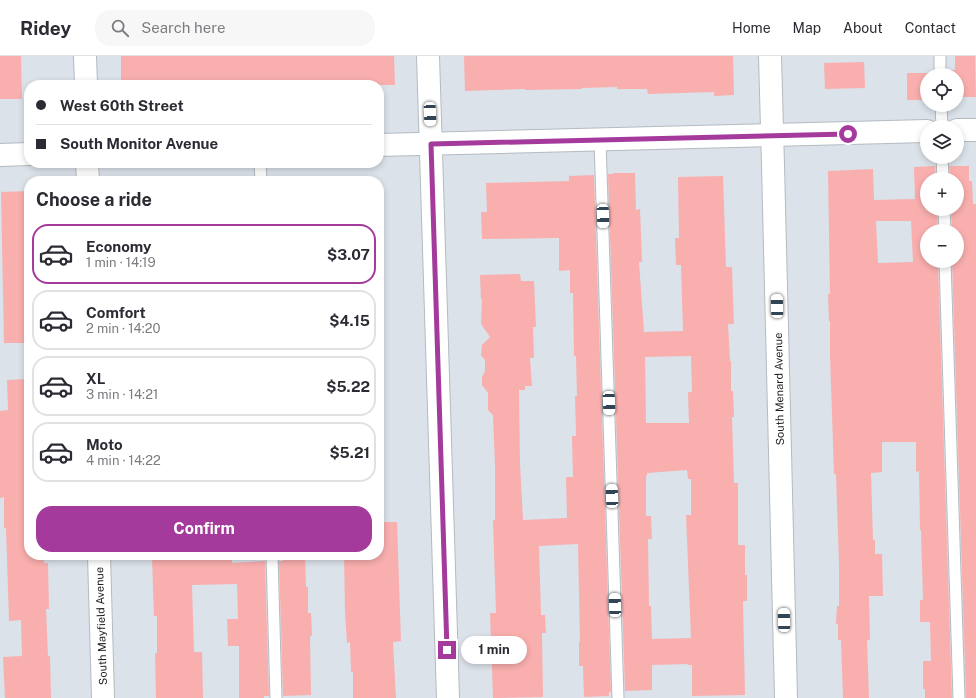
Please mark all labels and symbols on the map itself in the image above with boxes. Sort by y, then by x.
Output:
car [424,102,436,126]
route start [839,125,857,143]
car [597,204,609,228]
car [771,294,783,318]
street label: South Menard Avenue [772,333,786,445]
car [603,391,615,415]
car [606,484,618,508]
street label: South Mayfield Avenue [93,567,109,685]
car [609,593,621,617]
car [778,608,790,632]
callout: 1 min [461,636,527,664]
route end [438,641,456,659]

